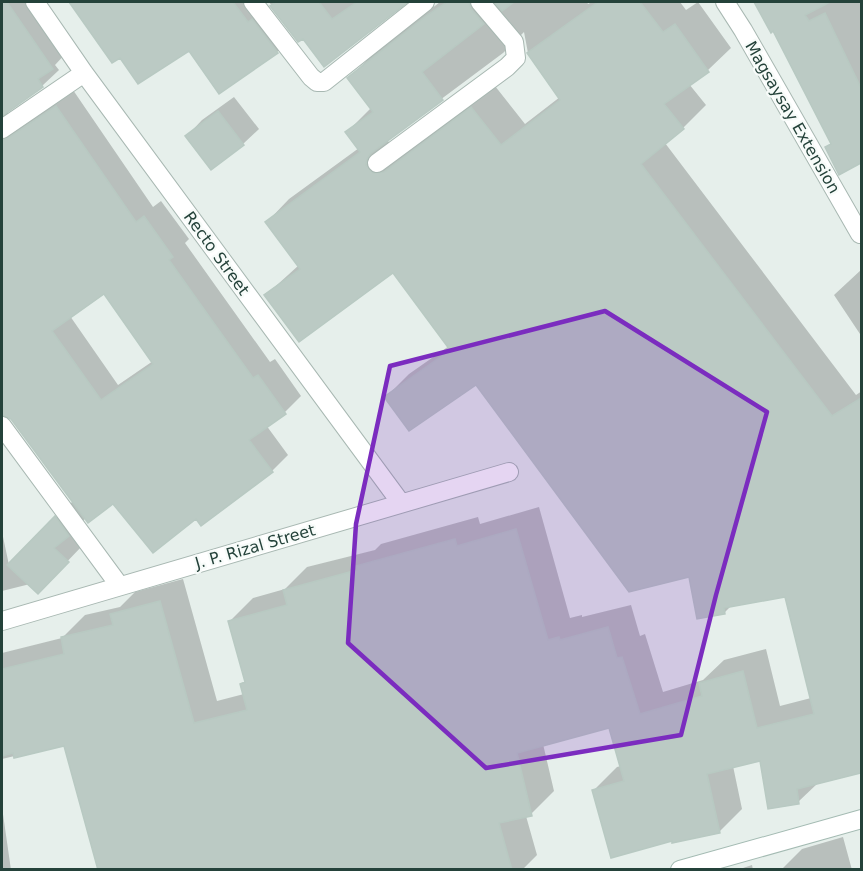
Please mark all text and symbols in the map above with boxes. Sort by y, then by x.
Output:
street label: Magsaysay Extension [741,38,844,197]
street label: Recto Street [180,208,253,299]
street label: J. P. Rizal Street [192,520,317,573]

